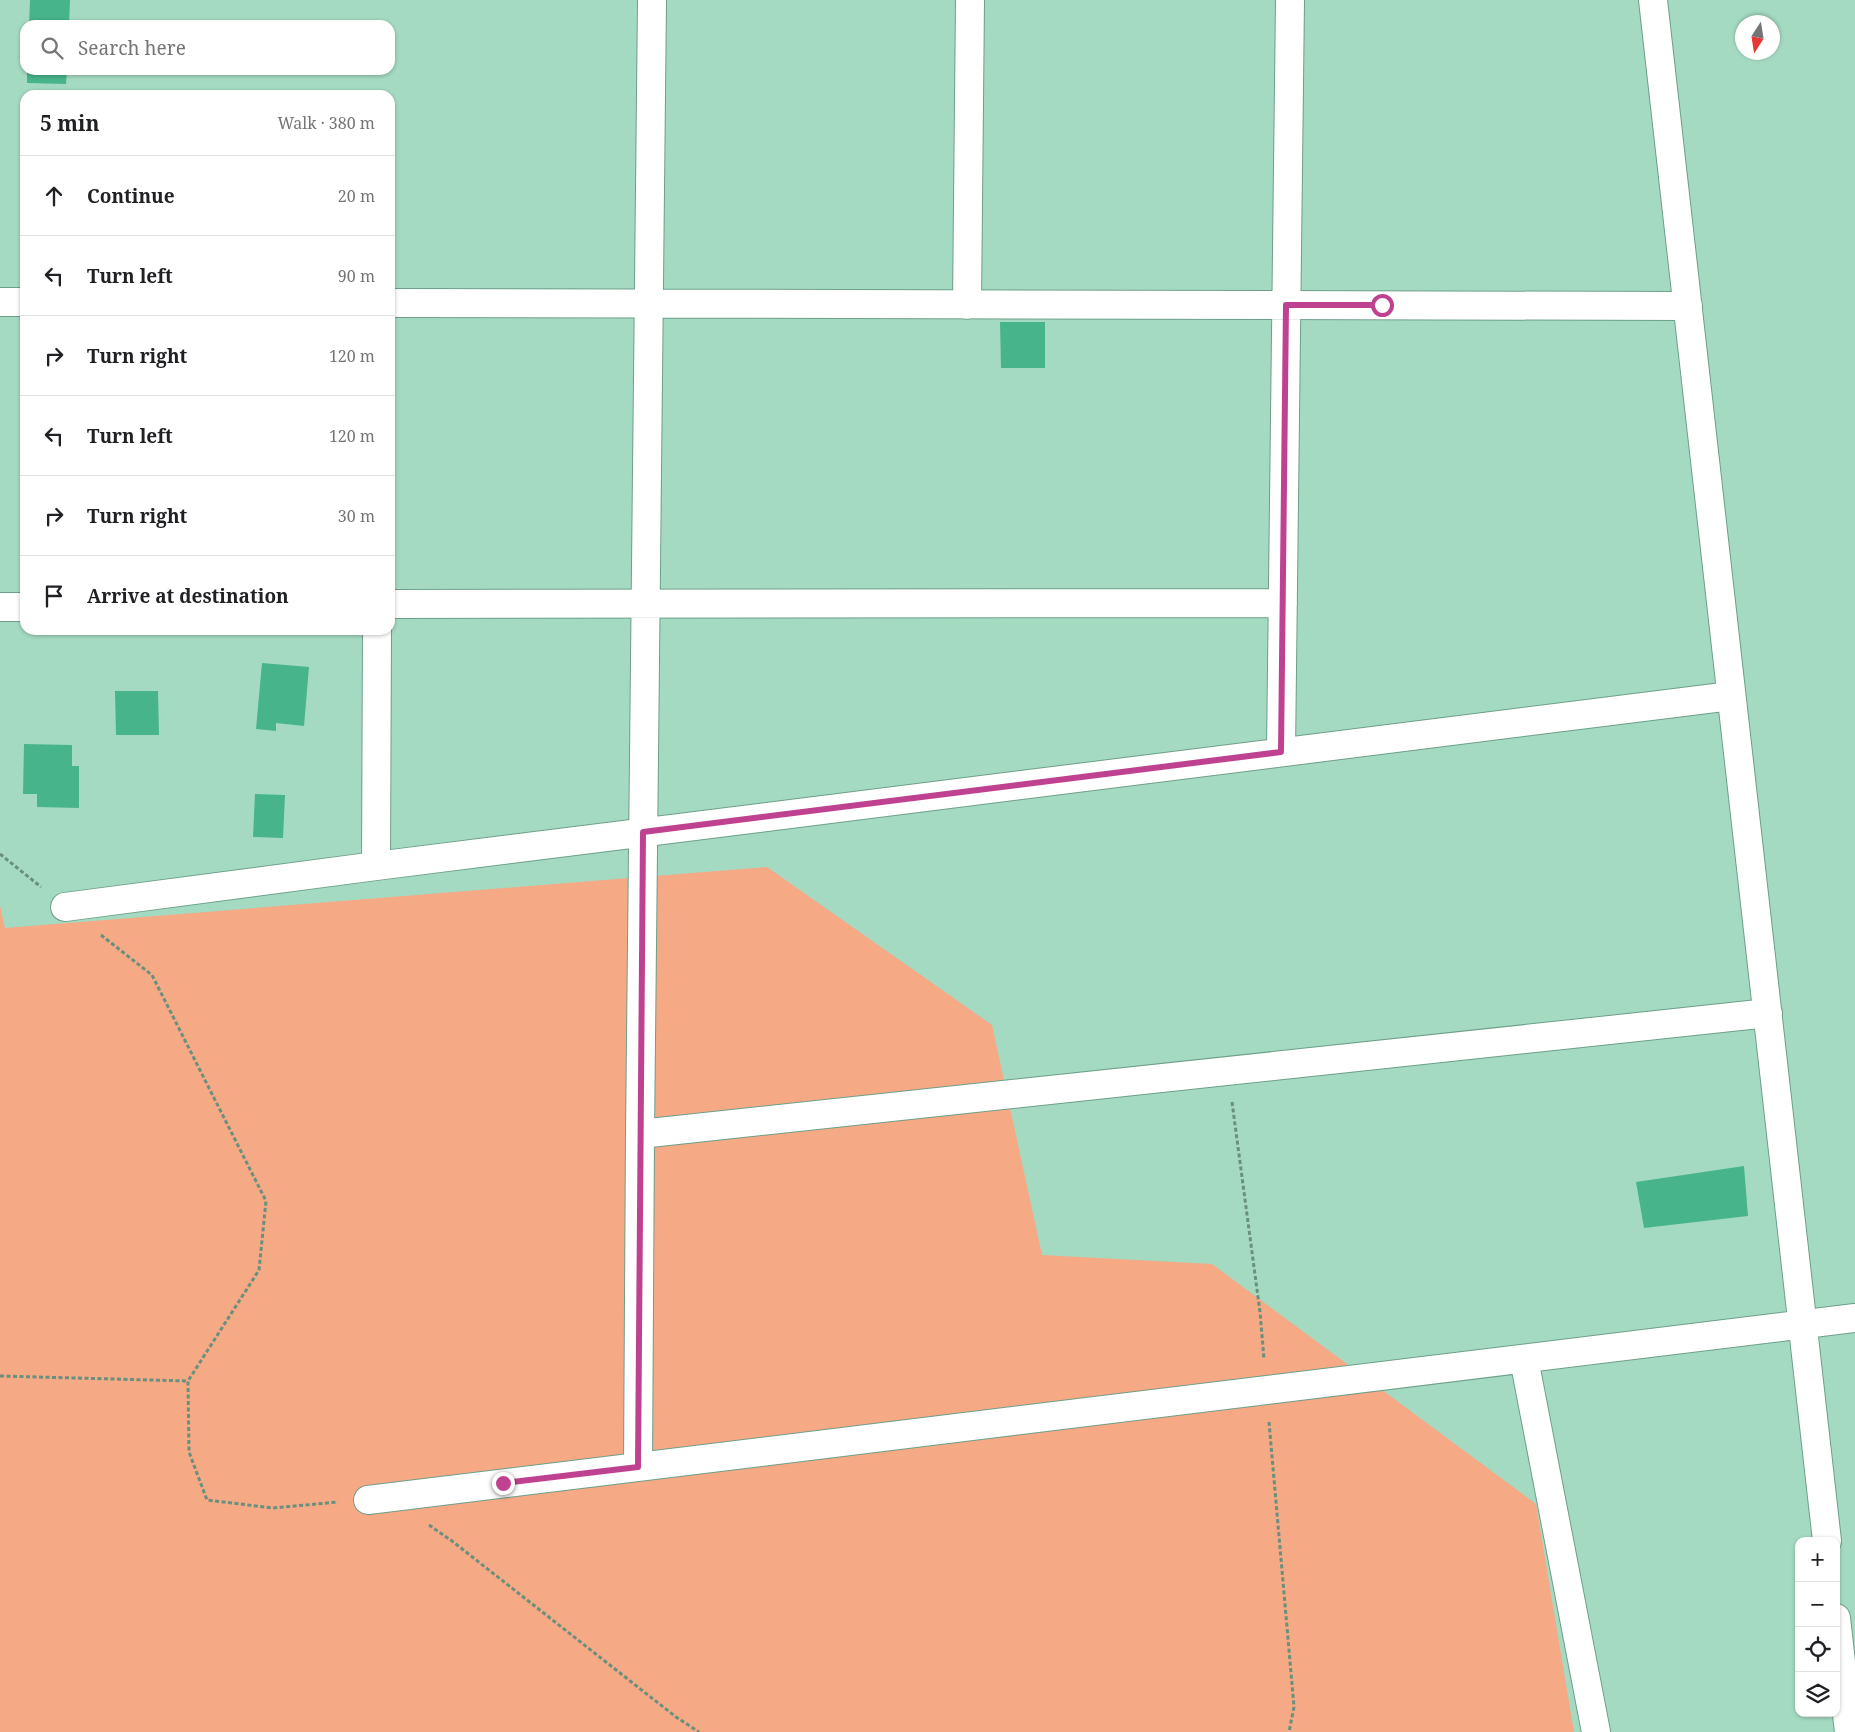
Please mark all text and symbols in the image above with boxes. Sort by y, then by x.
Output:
north arrow [1735,15,1780,60]
search box [20,20,395,75]
icon: search [38,34,66,62]
text: Search here [78,35,186,61]
text: 5 min [40,109,99,137]
text: Walk · 380 m [278,112,375,134]
icon: ahead [40,182,68,210]
text: Continue [87,183,175,209]
text: 20 m [338,185,375,207]
icon: left [40,262,68,290]
text: Turn left [87,263,173,289]
text: 90 m [338,265,375,287]
route start [1371,294,1394,317]
icon: right [40,342,68,370]
text: Turn right [87,343,187,369]
text: 120 m [329,345,375,367]
icon: left [40,422,68,450]
text: Turn left [87,423,173,449]
text: 120 m [329,425,375,447]
icon: right [40,502,68,530]
text: Turn right [87,503,187,529]
text: 30 m [338,505,375,527]
icon: arrive [40,582,68,610]
text: Arrive at destination [87,583,289,609]
route end [492,1472,515,1495]
map controls [1795,1537,1840,1717]
button: + [1795,1537,1840,1582]
button: − [1795,1582,1840,1627]
button: locate [1795,1627,1840,1672]
button: layers [1795,1672,1840,1717]

